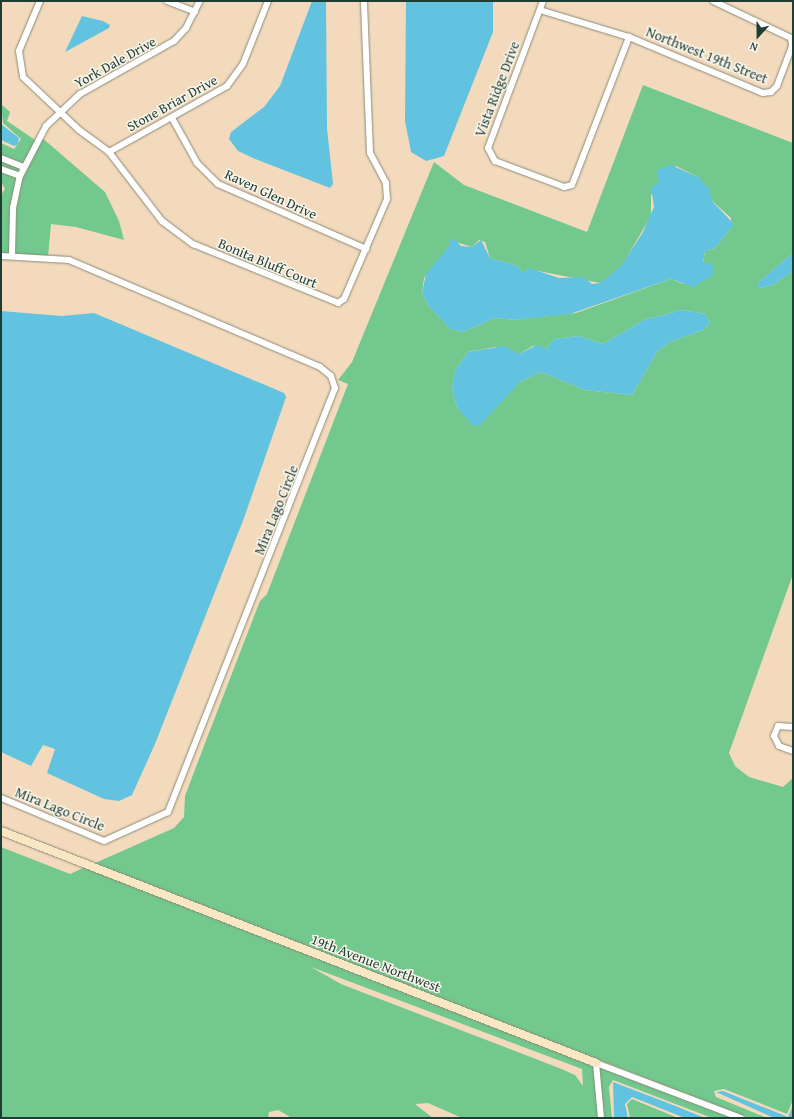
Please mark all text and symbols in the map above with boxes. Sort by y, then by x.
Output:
north arrow [738,16,778,56]
street label: Northwest 19th Street [644,23,770,87]
street label: York Dale Drive [71,33,159,91]
street label: Vista Ridge Drive [471,39,523,139]
street label: Stone Briar Drive [124,71,220,135]
street label: Raven Glen Drive [222,165,320,223]
street label: Bonita Bluff Court [216,235,320,291]
street label: Mira Lago Circle [250,463,302,557]
street label: Mira Lago Circle [13,783,107,835]
street label: 19th Avenue Northwest [309,931,443,995]

